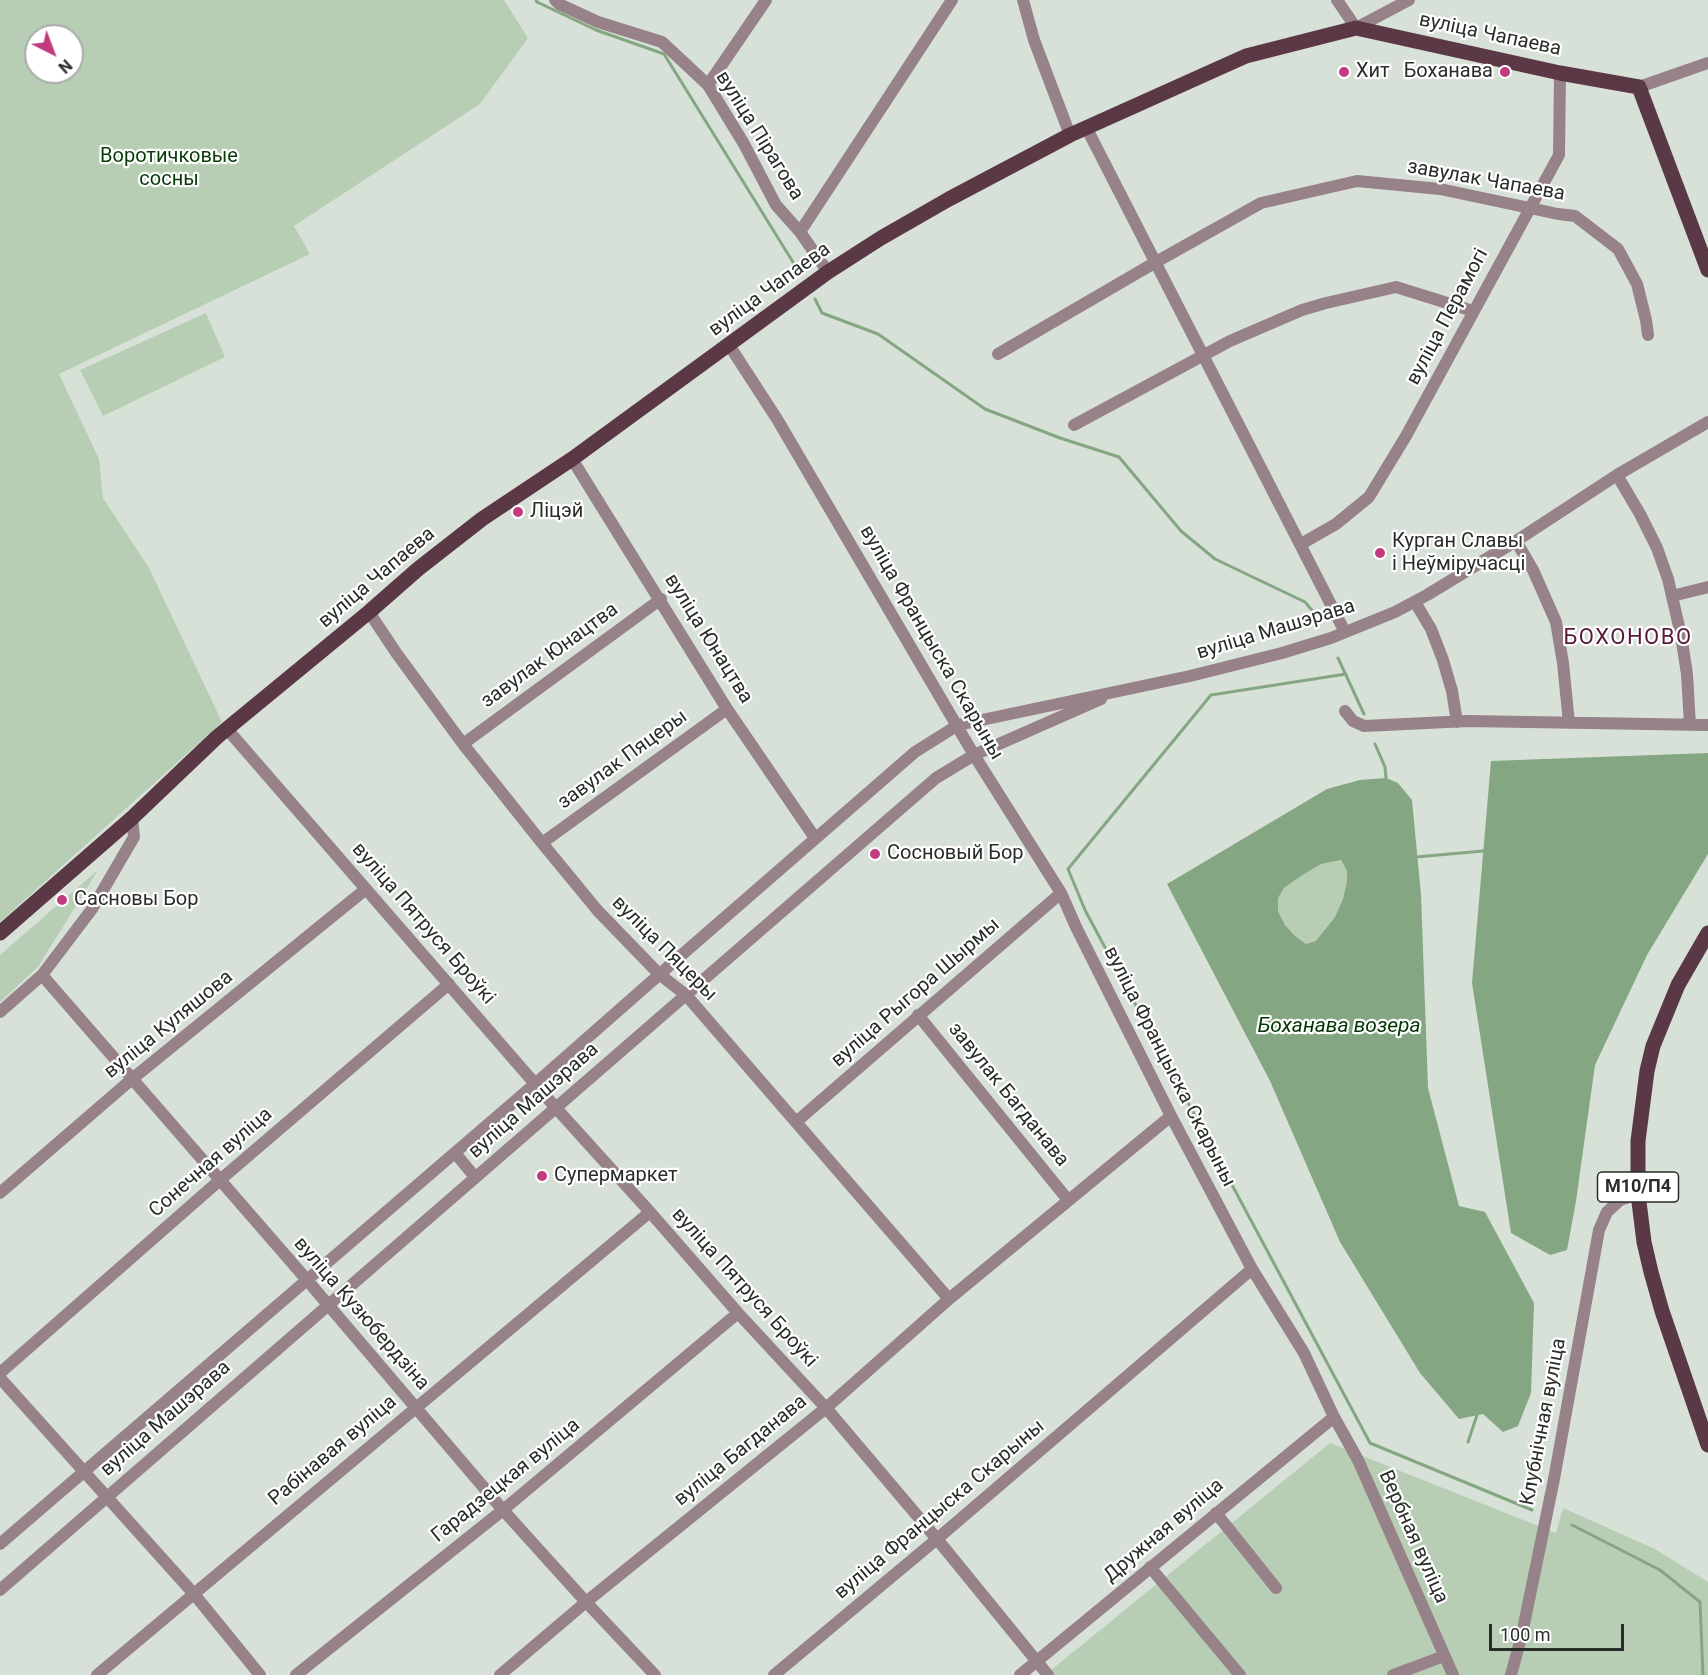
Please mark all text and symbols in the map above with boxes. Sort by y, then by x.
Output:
street label: вуліца Чапаева [1417,8,1563,62]
north arrow [24,24,84,84]
text: N [54,55,76,77]
place label: Хит [1356,60,1390,84]
place label: Боханава [1404,60,1493,84]
marker: Хит [1337,65,1351,79]
marker: Боханава [1498,65,1512,79]
street label: вуліца Пірагова [710,67,808,205]
park label: Воротичковые сосны [100,145,238,192]
street label: завулак Чапаева [1405,155,1567,207]
street label: вуліца Чапаева [705,238,835,342]
street label: вуліца Перамогі [1402,245,1494,389]
place label: Ліцэй [530,500,583,524]
marker: Ліцэй [511,505,525,519]
street label: вуліца Чапаева [314,522,440,634]
street label: вуліца Францыска Скарыны [854,522,1008,764]
place label: Курган Славы і Неўміручасці [1392,530,1525,577]
marker: Курган Славы і Неўміручасці [1373,546,1387,560]
street label: вуліца Юнацтва [658,570,758,708]
street label: вуліца Машэрава [1194,595,1358,665]
street label: завулак Юнацтва [477,598,623,714]
district label: БОХОНОВО [1563,625,1693,651]
street label: завулак Пяцеры [554,705,692,815]
street label: вуліца Пятруся Броўкі [346,838,500,1010]
place label: Сосновый Бор [887,842,1024,866]
marker: Сосновый Бор [868,847,882,861]
place label: Сасновы Бор [74,888,198,912]
street label: вуліца Пяцеры [606,891,722,1007]
marker: Сасновы Бор [55,893,69,907]
street label: вуліца Рыгора Шырмы [827,913,1005,1073]
street label: вуліца Францыска Скарыны [1098,943,1240,1191]
street label: вуліца Куляшова [100,966,238,1084]
water label: Боханава возера [1257,1014,1421,1040]
street label: завулак Багданава [942,1018,1074,1172]
street label: вуліца Машэрава [464,1038,604,1164]
street label: Сонечная вуліца [145,1103,277,1223]
place label: Супермаркет [554,1164,678,1188]
marker: Супермаркет [535,1169,549,1183]
road number: М10/П4 [1598,1172,1678,1202]
street label: вуліца Пятруся Броўкі [666,1203,822,1373]
street label: вуліца Кузюбердзіна [288,1232,434,1396]
street label: Клубнічная вуліца [1516,1336,1572,1508]
street label: вуліца Машэрава [96,1356,236,1482]
street label: вуліца Багданава [670,1390,812,1512]
street label: Рабінавая вуліца [264,1391,402,1511]
street label: Гарадзецкая вуліца [427,1414,585,1548]
street label: вуліца Францыска Скарыны [830,1415,1050,1605]
street label: Вербная вуліца [1373,1467,1453,1607]
street label: Дружная вуліца [1099,1474,1229,1588]
scale bar [1492,1612,1627,1650]
text: 100 m [1500,1624,1551,1645]

